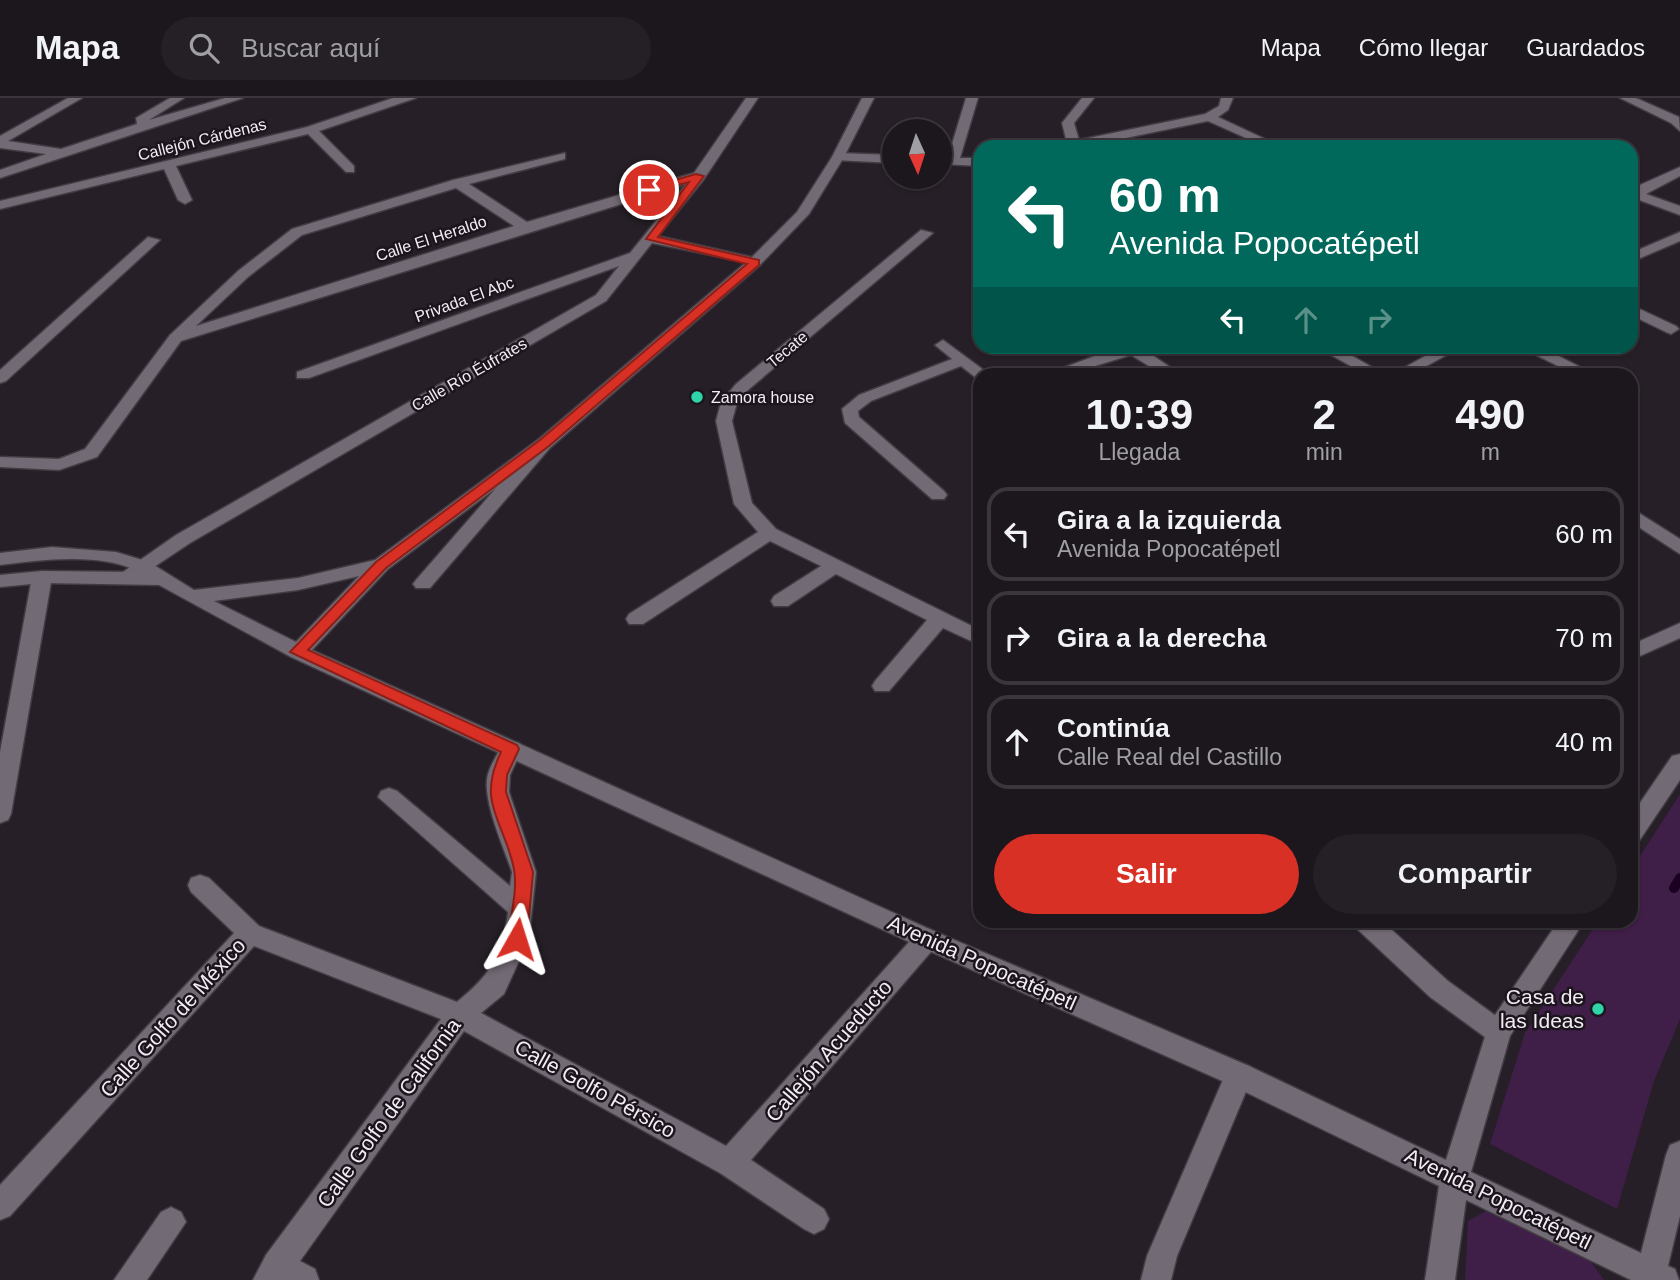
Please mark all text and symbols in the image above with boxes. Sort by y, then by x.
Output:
search box [161,17,651,80]
text: Mapa [35,29,119,66]
icon: search [185,29,223,67]
text: Buscar aquí [241,33,380,63]
text: Mapa [1261,34,1321,61]
text: Cómo llegar [1359,34,1488,61]
text: Guardados [1526,34,1645,61]
street label: Callejón Cárdenas [136,115,268,164]
north arrow [882,119,952,189]
map controls [882,119,952,189]
pin [619,160,679,220]
icon: left [994,168,1085,259]
text: 60 m [1109,168,1221,222]
icon: arrive [630,171,668,209]
street label: Calle El Heraldo [374,212,489,264]
text: Avenida Popocatépetl [1109,225,1420,261]
street label: Privada El Abc [412,274,516,325]
icon: left [1214,301,1252,339]
icon: ahead [1287,301,1325,339]
icon: right [1360,301,1398,339]
street label: Tecate [764,328,811,371]
street label: Calle Río Éufrates [408,334,530,414]
marker: Zamora house [689,389,705,405]
place label: Zamora house [711,389,814,406]
text: 10:39 [1086,391,1193,438]
text: 2 [1312,391,1336,438]
text: 490 [1455,391,1525,438]
text: Llegada [1098,439,1180,465]
text: min [1306,439,1343,465]
text: m [1481,439,1500,465]
text: Gira a la izquierda [1057,505,1281,535]
icon: left [998,515,1036,553]
text: 60 m [1555,519,1613,549]
text: Avenida Popocatépetl [1057,536,1280,562]
icon: right [998,619,1036,657]
text: Gira a la derecha [1057,623,1267,653]
text: 70 m [1555,623,1613,653]
text: Continúa [1057,713,1170,743]
icon: ahead [998,723,1036,761]
text: 40 m [1555,727,1613,757]
text: Calle Real del Castillo [1057,744,1282,770]
button: Salir [994,834,1299,914]
button: Compartir [1313,834,1617,914]
position arrow [480,902,554,976]
street label: Avenida Popocatépetl [884,911,1080,1015]
street label: Calle Golfo de México [95,934,250,1102]
street label: Callejón Acueducto [761,975,896,1126]
place label: Casa de las Ideas [1500,985,1584,1032]
marker: Casa de las Ideas [1590,1001,1606,1017]
street label: Calle Golfo de California [312,1014,465,1212]
street label: Calle Golfo Pérsico [511,1035,679,1142]
street label: Avenida Popocatépetl [1402,1144,1595,1254]

